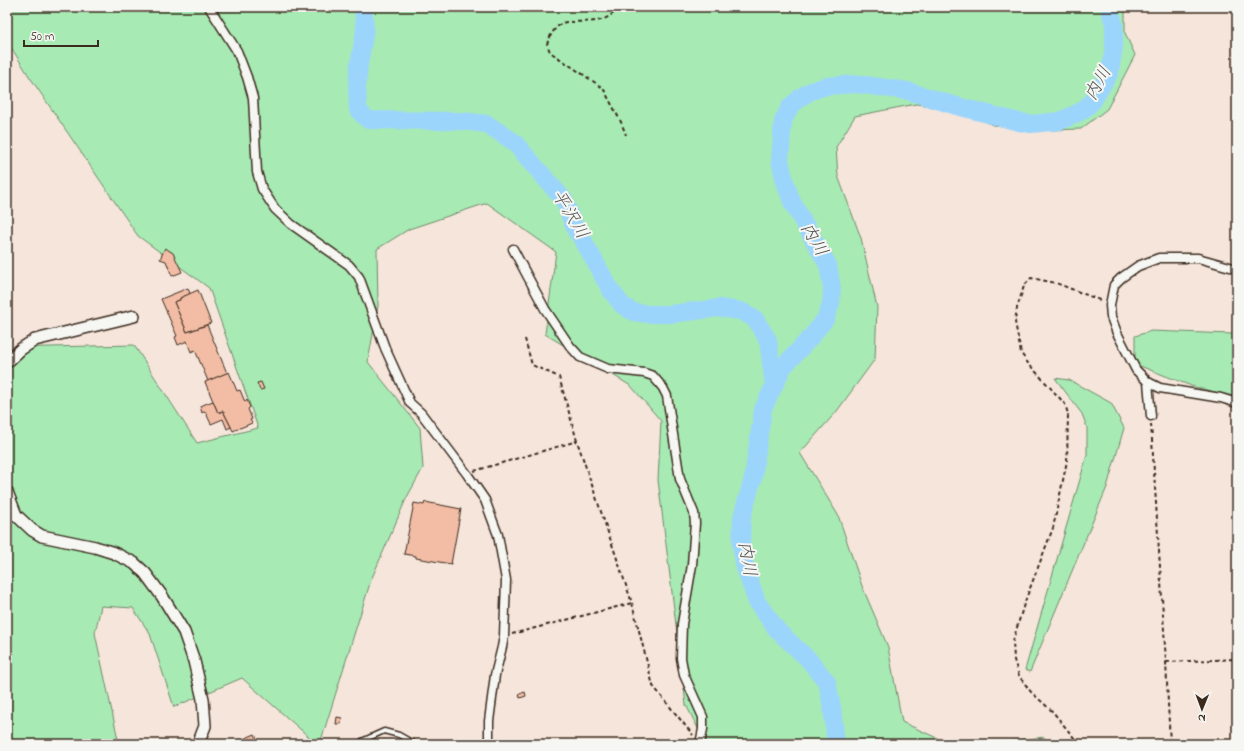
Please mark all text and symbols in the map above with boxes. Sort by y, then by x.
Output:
scale bar [24,22,98,48]
text: 50 m [30,28,54,46]
water label: 内川 [1079,62,1119,106]
water label: 平沢川 [544,185,594,245]
water label: 内川 [793,218,833,262]
water label: 内川 [730,539,762,579]
north arrow [1182,689,1222,729]
text: N [1198,710,1206,726]

